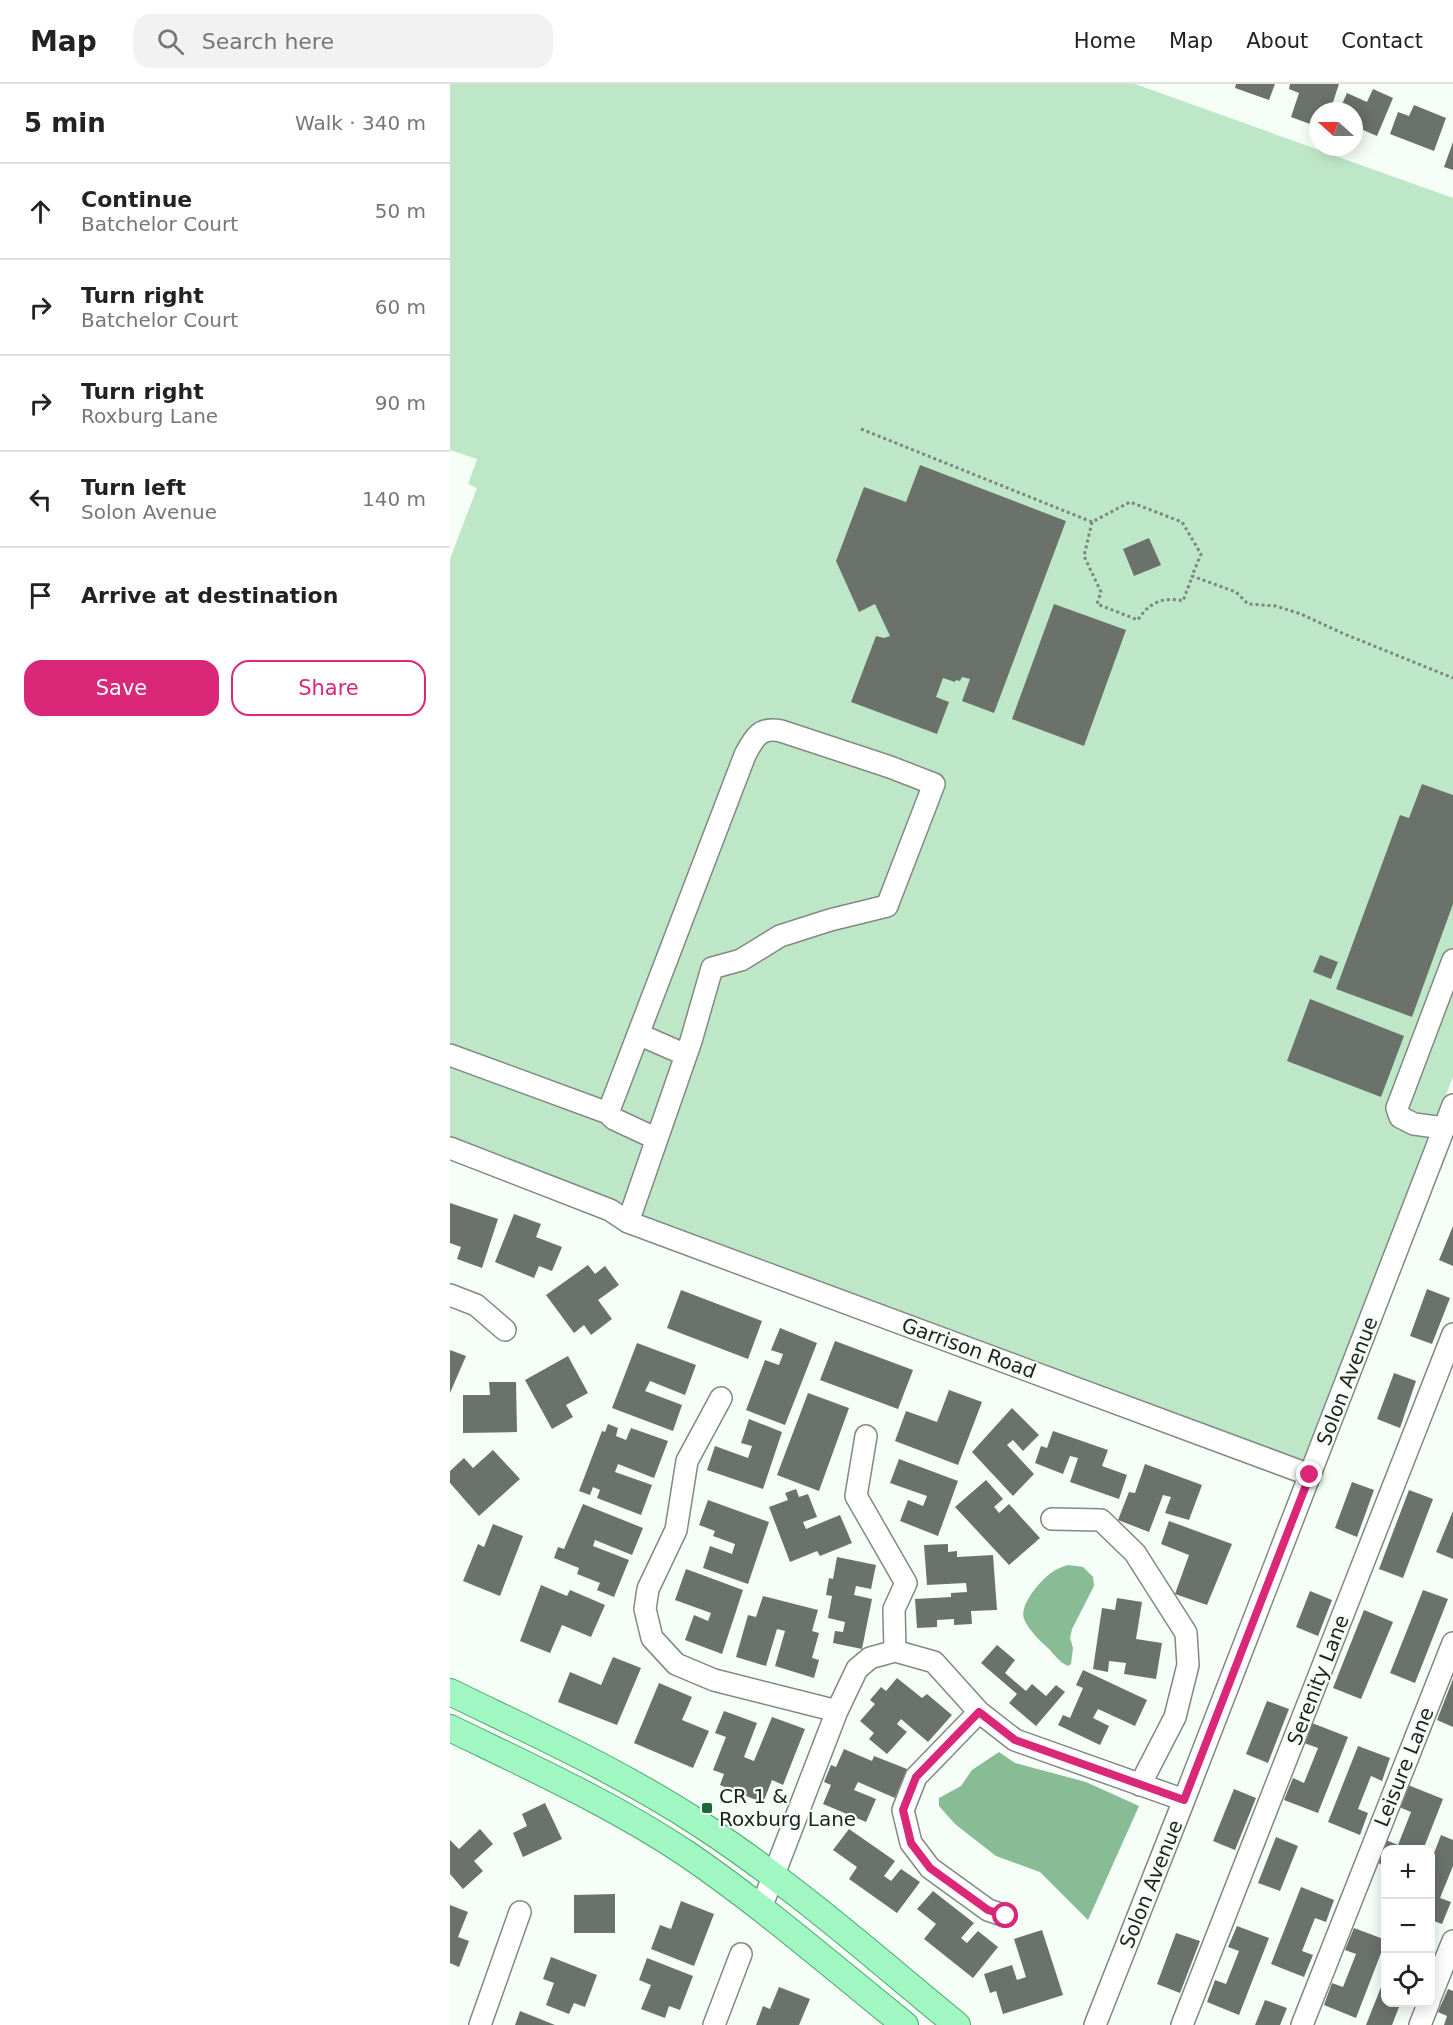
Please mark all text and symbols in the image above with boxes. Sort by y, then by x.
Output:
search box [133,14,553,68]
text: Map [30,25,97,58]
icon: search [154,25,187,58]
text: Search here [202,29,334,54]
text: Home [1074,29,1136,53]
text: Map [1169,29,1213,53]
text: About [1246,29,1308,53]
text: Contact [1341,29,1423,53]
north arrow [1309,102,1363,156]
text: 5 min [24,108,106,138]
text: Walk · 340 m [295,111,426,135]
text: Continue [81,187,192,212]
icon: ahead [24,195,57,228]
text: 50 m [375,199,426,223]
text: Batchelor Court [81,212,238,236]
text: Turn right [81,283,204,308]
icon: right [24,291,57,324]
text: 60 m [375,295,426,319]
text: Batchelor Court [81,308,238,332]
text: Turn right [81,379,204,404]
icon: right [24,387,57,420]
text: 90 m [375,391,426,415]
text: Roxburg Lane [81,404,218,428]
text: Turn left [81,475,186,500]
icon: left [24,483,57,516]
text: 140 m [362,487,426,511]
text: Solon Avenue [81,500,217,524]
icon: arrive [24,579,57,612]
text: Arrive at destination [81,583,338,608]
button: Save [24,660,219,716]
button: Share [231,660,426,716]
street label: Garrison Road [899,1313,1039,1383]
street label: Solon Avenue [1311,1313,1383,1449]
route end [1296,1461,1322,1487]
street label: Serenity Lane [1282,1611,1354,1749]
street label: Leisure Lane [1369,1704,1439,1830]
place label: CR 1 & Roxburg Lane [719,1784,856,1831]
marker: CR 1 & Roxburg Lane [700,1801,714,1815]
street label: Solon Avenue [1114,1816,1188,1952]
map controls [1381,1845,1435,2007]
button: + [1381,1845,1435,1899]
button: − [1381,1899,1435,1953]
route start [992,1902,1018,1928]
button: locate [1381,1953,1435,2007]

